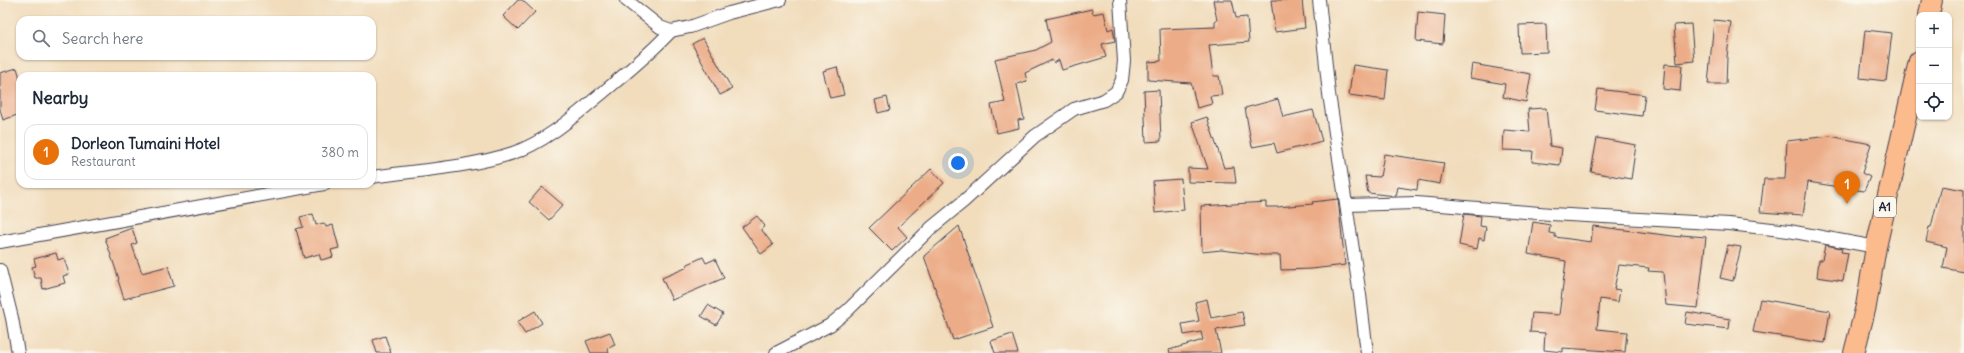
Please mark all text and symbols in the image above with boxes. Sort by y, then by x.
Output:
map controls [1916,12,1952,120]
button: + [1916,12,1952,48]
search box [16,16,376,60]
icon: search [30,27,52,49]
text: Search here [62,29,143,48]
button: − [1916,48,1952,84]
button: locate [1916,84,1952,120]
text: Nearby [32,87,88,109]
text: Dorleon Tumaini Hotel [71,134,220,153]
text: 1 [43,144,49,161]
text: 380 m [321,144,359,161]
text: Restaurant [71,153,136,170]
your location [948,153,968,173]
pin: 1 [1834,171,1860,204]
road number: A1 [1874,197,1896,217]

